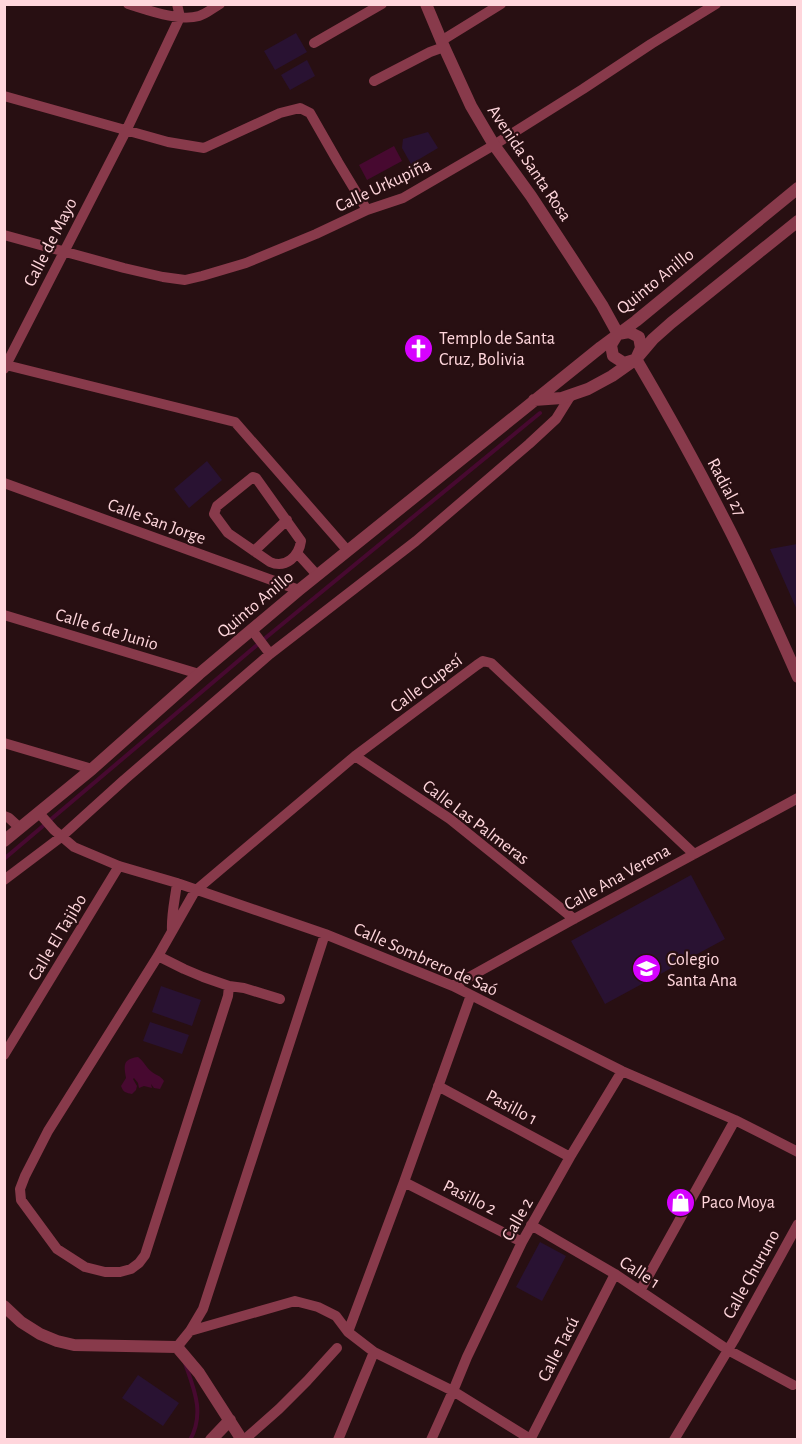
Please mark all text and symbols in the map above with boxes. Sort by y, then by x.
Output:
street label: Avenida Santa Rosa [484,102,575,225]
street label: Calle Urkupiña [333,156,434,216]
street label: Calle de Mayo [21,195,81,290]
street label: Quinto Anillo [614,245,698,318]
place label: Templo de Santa Cruz, Bolivia [439,330,555,369]
church icon: Templo de Santa Cruz, Bolivia [402,332,434,364]
street label: Radial 27 [703,455,749,520]
street label: Calle San Jorge [105,496,208,548]
street label: Quinto Anillo [214,568,297,642]
street label: Calle 6 de Junio [53,606,161,654]
street label: Calle Cupesí [387,651,466,716]
street label: Calle Las Palmeras [419,777,532,869]
street label: Calle Ana Verena [562,841,673,914]
street label: Calle El Tajibo [25,891,91,984]
street label: Calle Sombrero de Saó [351,920,501,1000]
place label: Colegio Santa Ana [667,951,737,990]
school or university icon: Colegio Santa Ana [630,953,662,985]
street label: Pasillo 1 [483,1087,540,1129]
street label: Pasillo 2 [440,1177,499,1219]
shop icon: Paco Moya [664,1186,696,1218]
place label: Paco Moya [701,1194,775,1212]
street label: Calle 2 [499,1195,537,1244]
street label: Calle Churuno [720,1227,784,1322]
street label: Calle 1 [616,1253,663,1292]
street label: Calle Tacú [535,1314,583,1385]

